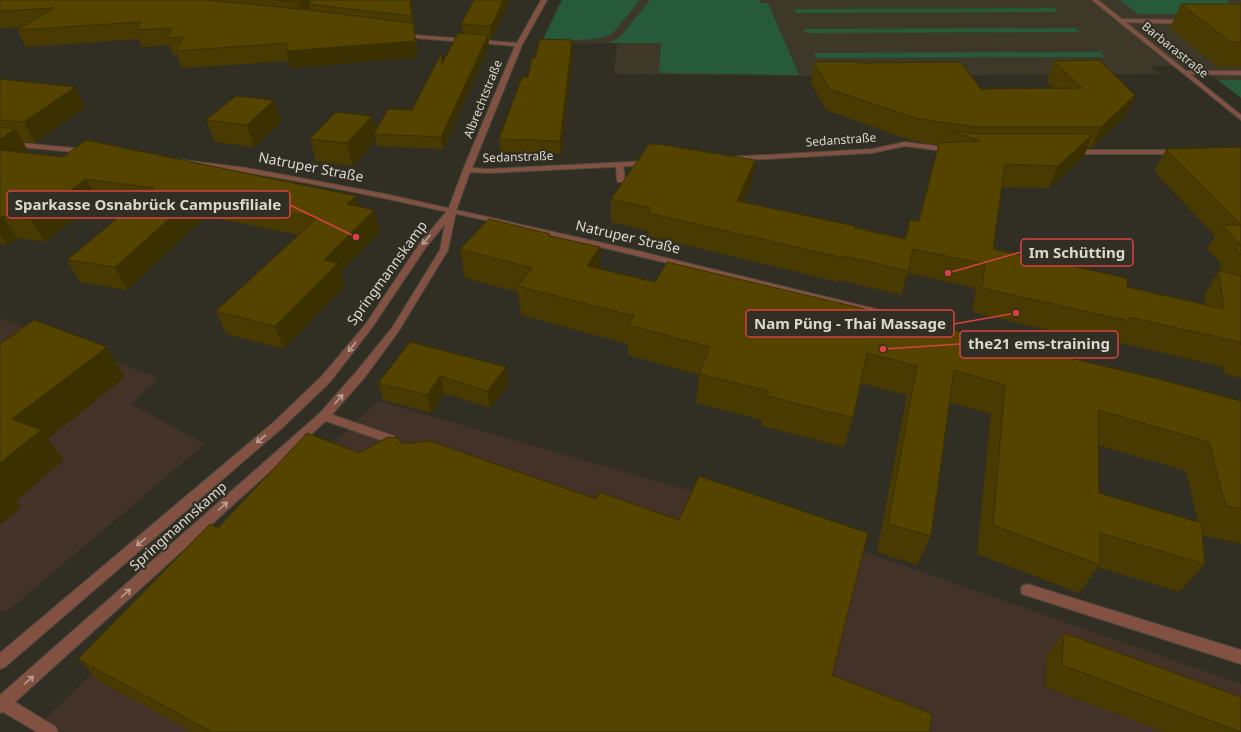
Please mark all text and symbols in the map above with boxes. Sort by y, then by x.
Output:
street label: Barbarastraße [1139,18,1212,82]
street label: Albrechtstraße [459,57,506,140]
street label: Sedanstraße [805,129,877,150]
street label: Natruper Straße [257,147,365,186]
street label: Sedanstraße [482,147,554,166]
callout: Sparkasse Osnabrück Campusfiliale [7,191,290,218]
text: Sparkasse Osnabrück Campusfiliale [15,194,281,214]
street label: Natruper Straße [574,215,682,258]
street label: Springmannskamp [342,217,431,329]
one-way arrow [422,235,431,246]
callout: Im Schütting [1021,239,1133,266]
text: Im Schütting [1029,242,1125,262]
callout: Nam Püng - Thai Massage [746,310,954,337]
text: Nam Püng - Thai Massage [754,313,946,333]
callout: the21 ems-training [960,331,1118,358]
text: the21 ems-training [968,333,1110,353]
one-way arrow [348,341,356,352]
one-way arrow [334,394,343,404]
one-way arrow [256,435,266,444]
street label: Springmannskamp [125,477,230,574]
one-way arrow [218,502,228,511]
one-way arrow [136,537,146,546]
one-way arrow [121,588,131,598]
one-way arrow [24,675,34,684]

